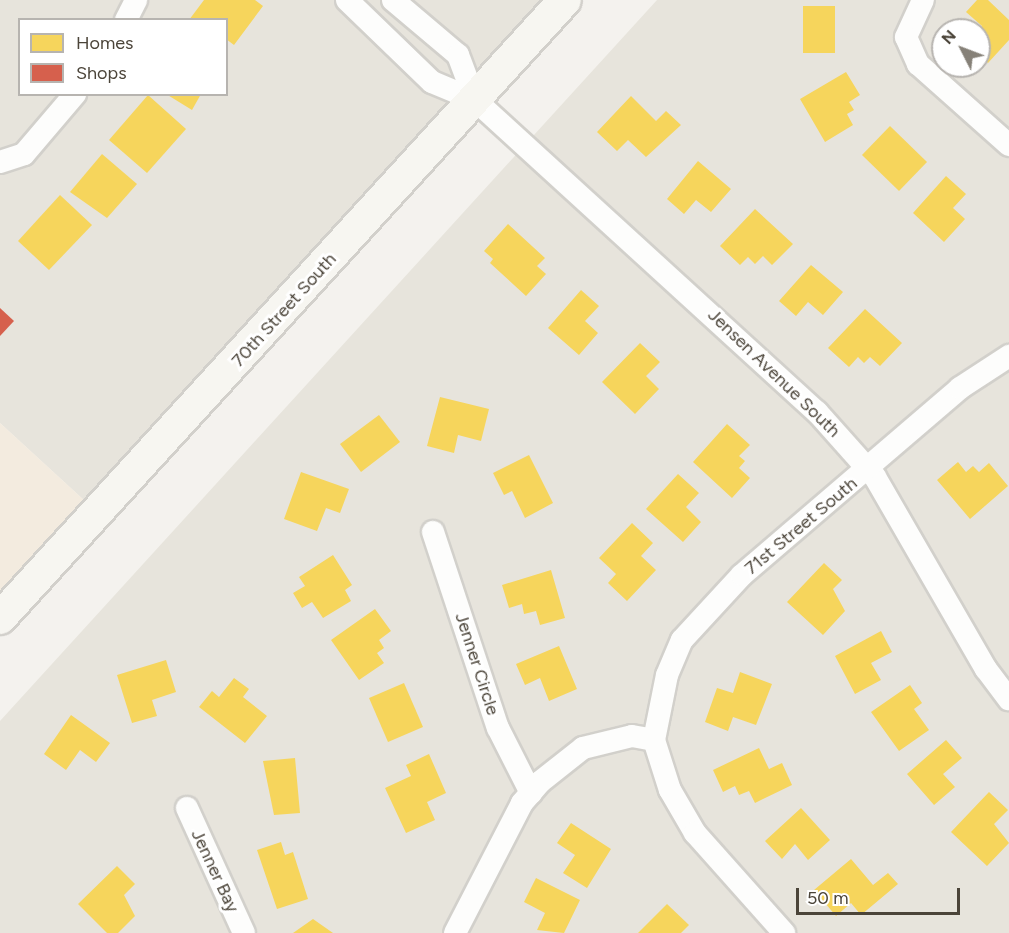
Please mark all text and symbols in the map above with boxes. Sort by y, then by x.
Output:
legend [18,18,228,96]
north arrow [931,18,991,78]
text: N [938,26,960,48]
text: Homes [76,32,134,54]
text: Shops [76,62,127,84]
street label: 70th Street South [227,249,341,371]
street label: Jensen Avenue South [703,304,845,442]
street label: 71st Street South [740,473,862,579]
street label: Jenner Circle [450,610,504,718]
street label: Jenner Bay [186,826,244,916]
scale bar [799,876,962,914]
text: 50 m [807,887,849,909]

